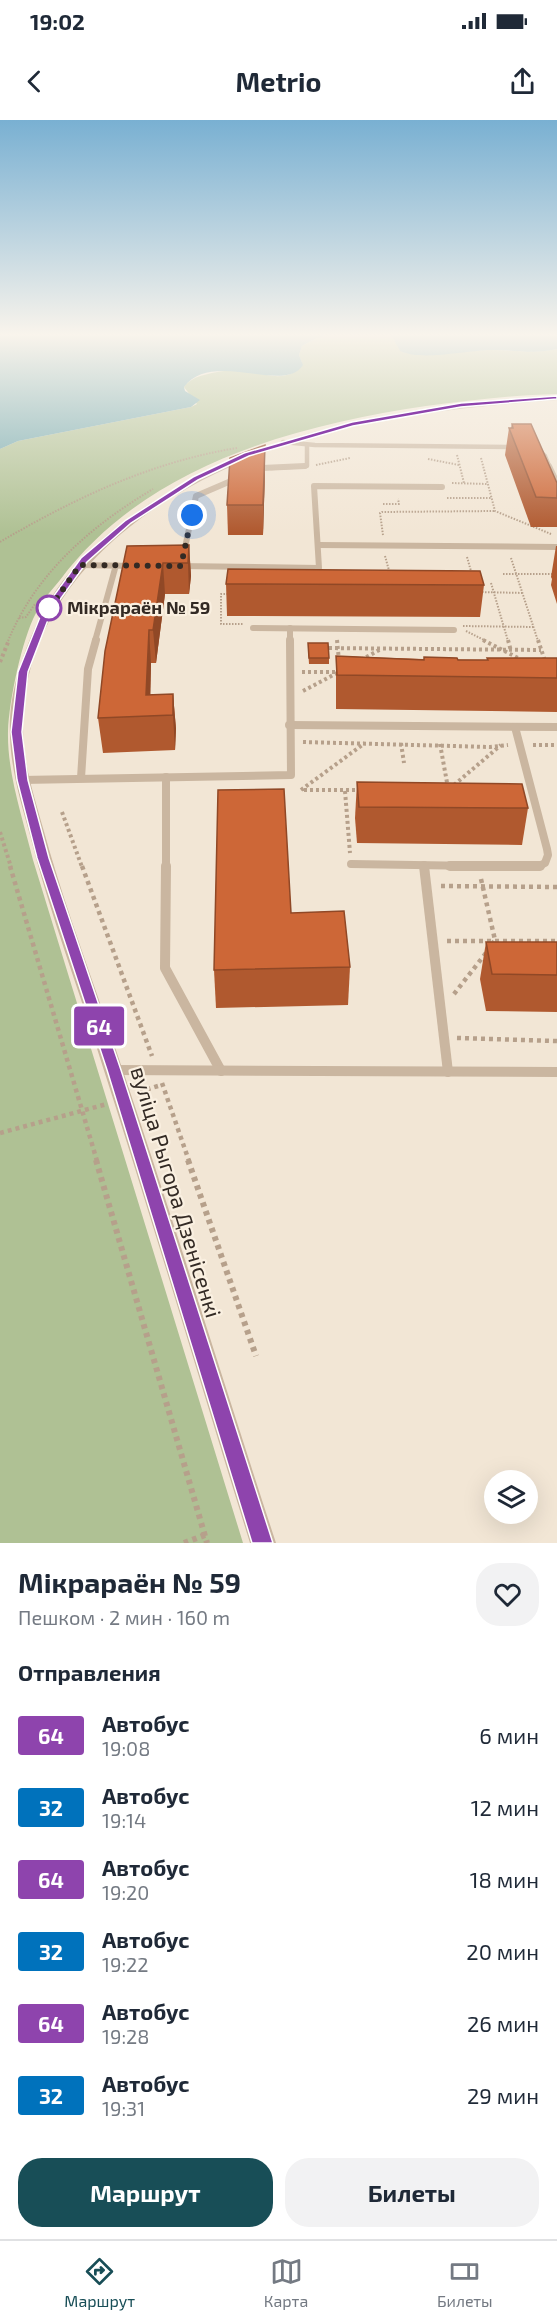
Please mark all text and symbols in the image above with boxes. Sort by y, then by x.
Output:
text: 19:02 [30,8,85,34]
icon: back [18,65,51,98]
text: Metrio [236,65,321,97]
icon: share [506,65,539,98]
your location [177,500,207,530]
marker: Мікрараён № 59 [36,595,62,621]
place label: Мікрараён № 59 [67,596,210,618]
line badge: 64 [72,1006,126,1046]
text: 64 [86,1014,112,1039]
street label: вуліца Рыгора Дзенісенкі [125,1063,228,1321]
map controls [484,1470,538,1524]
button: layers [484,1470,538,1524]
button: heart [476,1563,539,1626]
text: Мікрараён № 59 [18,1565,241,1599]
text: Пешком · 2 мин · 160 m [18,1605,230,1629]
text: Отправления [18,1659,161,1685]
text: Автобус [102,1710,190,1736]
text: 6 мин [479,1722,539,1748]
text: 64 [38,1723,64,1748]
text: 19:08 [102,1736,150,1760]
text: Автобус [102,1782,190,1808]
text: 12 мин [471,1794,539,1820]
text: 32 [39,1795,63,1820]
text: 19:14 [102,1808,146,1832]
text: Автобус [102,1854,190,1880]
text: 18 мин [470,1866,539,1892]
text: 64 [38,1867,64,1892]
text: 19:20 [102,1880,149,1904]
text: Автобус [102,1926,190,1952]
text: 20 мин [466,1938,539,1964]
text: 32 [39,1939,63,1964]
text: 19:22 [102,1952,149,1976]
text: Автобус [102,1998,190,2024]
text: 26 мин [467,2010,539,2036]
text: 64 [38,2011,64,2036]
text: 19:28 [102,2024,150,2048]
text: Автобус [102,2070,190,2096]
text: 29 мин [467,2082,539,2108]
text: 32 [39,2083,63,2108]
text: 19:31 [102,2096,145,2120]
button: Маршрут [18,2158,273,2227]
button: Билеты [285,2158,539,2227]
tab: Маршрут [64,2255,135,2310]
tab: Карта [264,2255,308,2310]
tab: Билеты [437,2255,493,2310]

